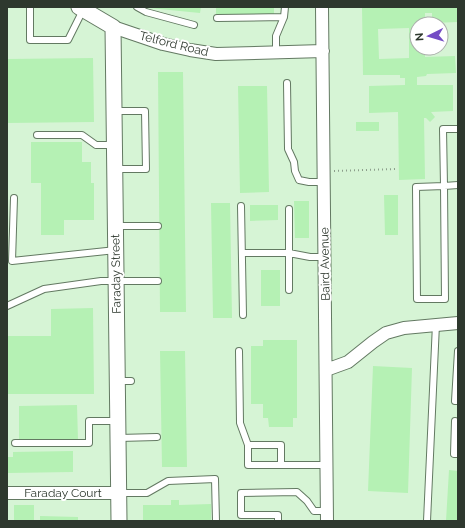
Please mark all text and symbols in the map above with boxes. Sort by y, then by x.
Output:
north arrow [409,16,449,56]
street label: Telford Road [138,29,210,59]
text: N [413,32,426,42]
street label: Baird Avenue [317,227,333,301]
street label: Faraday Street [108,234,124,314]
street label: Faraday Court [24,486,102,500]

